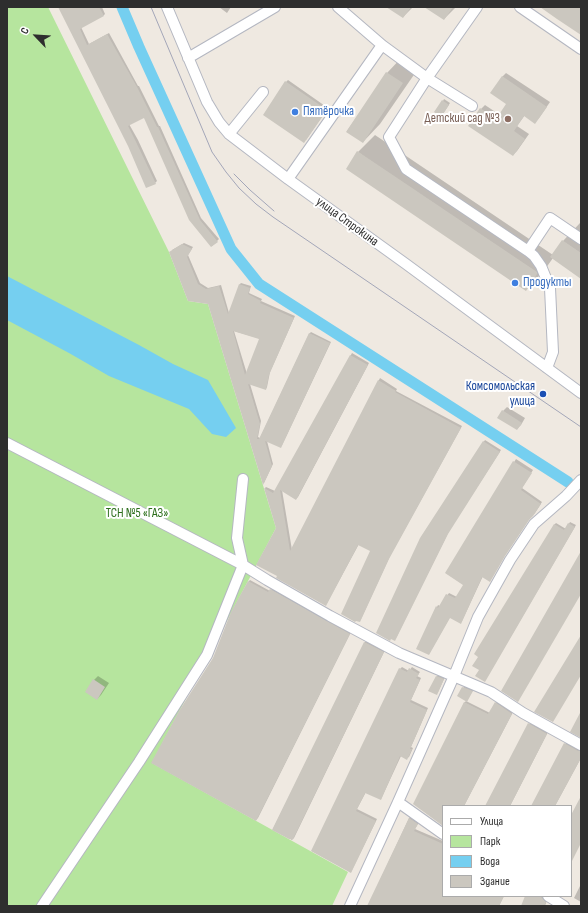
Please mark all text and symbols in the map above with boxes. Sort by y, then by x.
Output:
north arrow [16,16,56,56]
text: С [18,25,32,36]
place label: Пятёрочка [303,104,354,120]
marker: Пятёрочка [290,107,300,117]
place label: Детский сад №3 [424,111,500,127]
marker: Детский сад №3 [503,114,513,124]
street label: улица Строкина [313,194,381,250]
place label: Продукты [523,275,571,291]
marker: Продукты [510,278,520,288]
place label: Комсомольская улица [466,379,535,410]
marker: Комсомольская улица [538,389,548,399]
park label: ТСН №5 «ГАЗ» [106,506,168,522]
legend [442,805,572,897]
text: Улица [480,814,503,829]
text: Парк [480,834,500,849]
text: Вода [480,854,500,869]
text: Здание [480,874,510,889]

